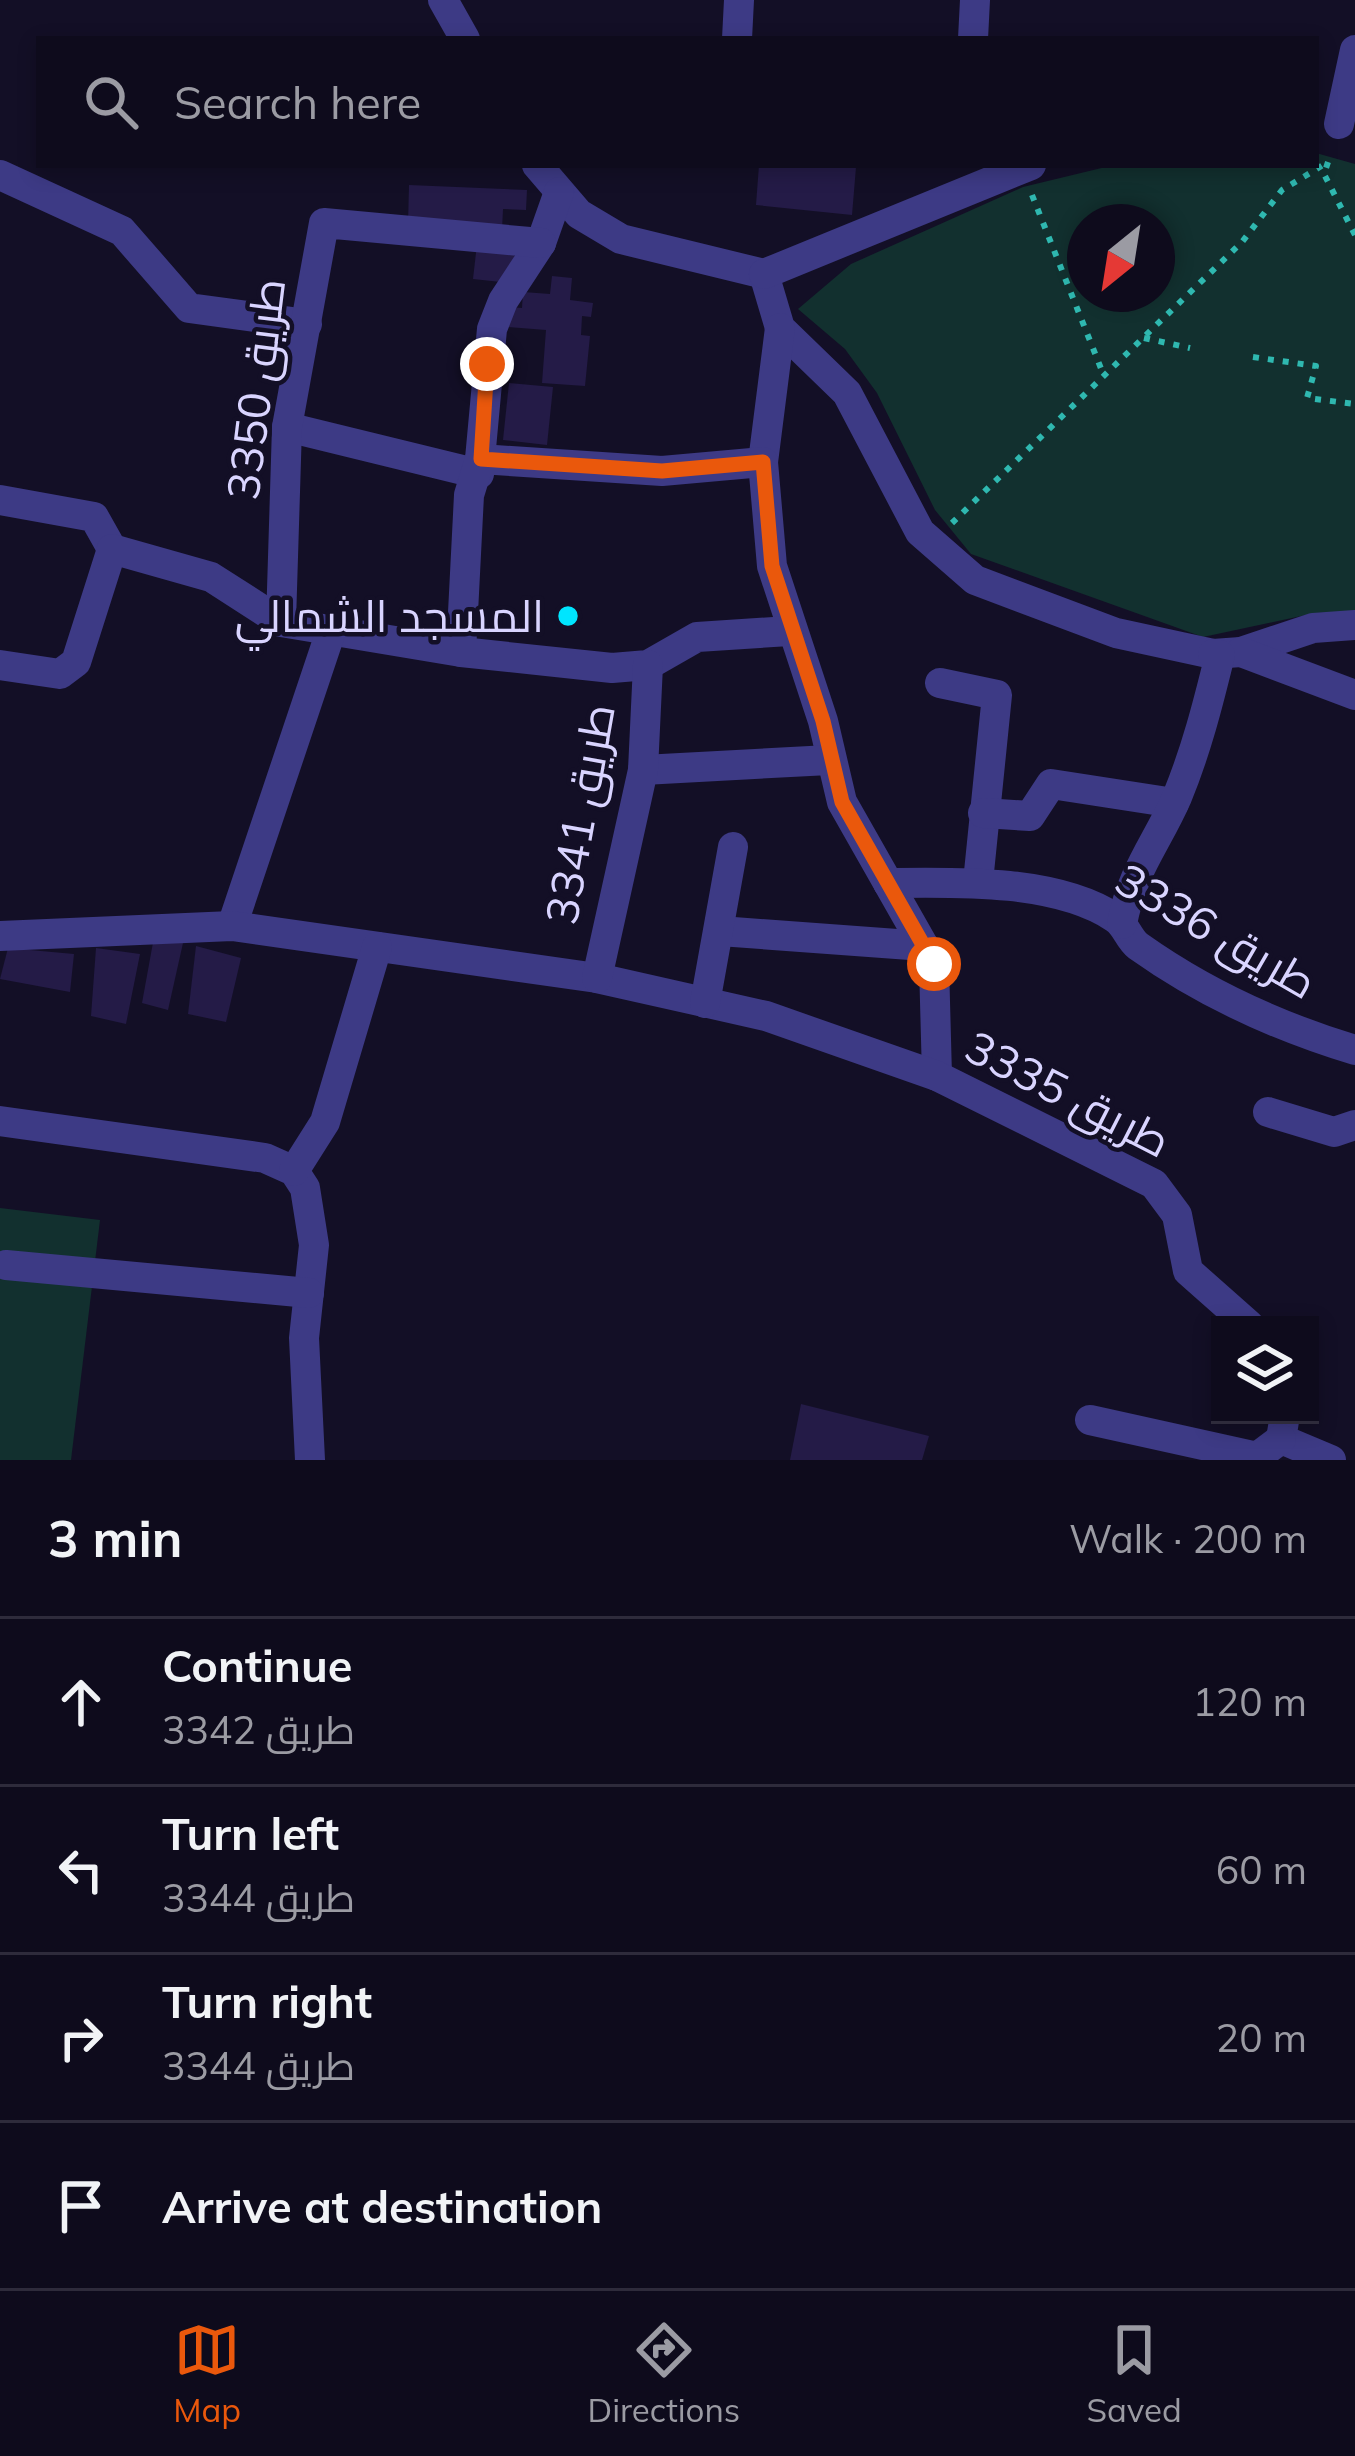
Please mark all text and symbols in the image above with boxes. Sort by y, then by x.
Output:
search box [36,36,1319,168]
icon: search [78,69,144,135]
text: Search here [174,74,421,130]
north arrow [1067,204,1175,312]
street label: طريق 3350 [214,275,297,503]
route end [460,337,514,391]
place label: المسجد الشمالي [235,587,544,652]
marker: المسجد الشمالي [555,603,581,629]
street label: طريق 3341 [532,699,627,928]
street label: طريق 3336 [1106,850,1327,1011]
route start [907,937,961,991]
street label: طريق 3335 [956,1018,1180,1169]
map controls [1211,1316,1319,1424]
button: layers [1211,1316,1319,1424]
text: 3 min [48,1506,183,1570]
text: Walk · 200 m [1069,1514,1307,1563]
text: Continue [162,1637,352,1693]
icon: ahead [48,1669,114,1735]
text: 120 m [1192,1677,1307,1726]
text: طريق 3342 [162,1705,355,1754]
text: Turn left [162,1805,339,1861]
icon: left [48,1837,114,1903]
text: 60 m [1216,1845,1307,1894]
text: طريق 3344 [162,1873,355,1922]
text: Turn right [162,1973,372,2029]
icon: right [48,2005,114,2071]
text: 20 m [1216,2013,1307,2062]
text: طريق 3344 [162,2041,355,2090]
icon: arrive [48,2173,114,2239]
text: Arrive at destination [162,2178,602,2234]
tab: Map [173,2317,241,2430]
tab: Directions [588,2317,740,2430]
tab: Saved [1087,2317,1182,2430]

